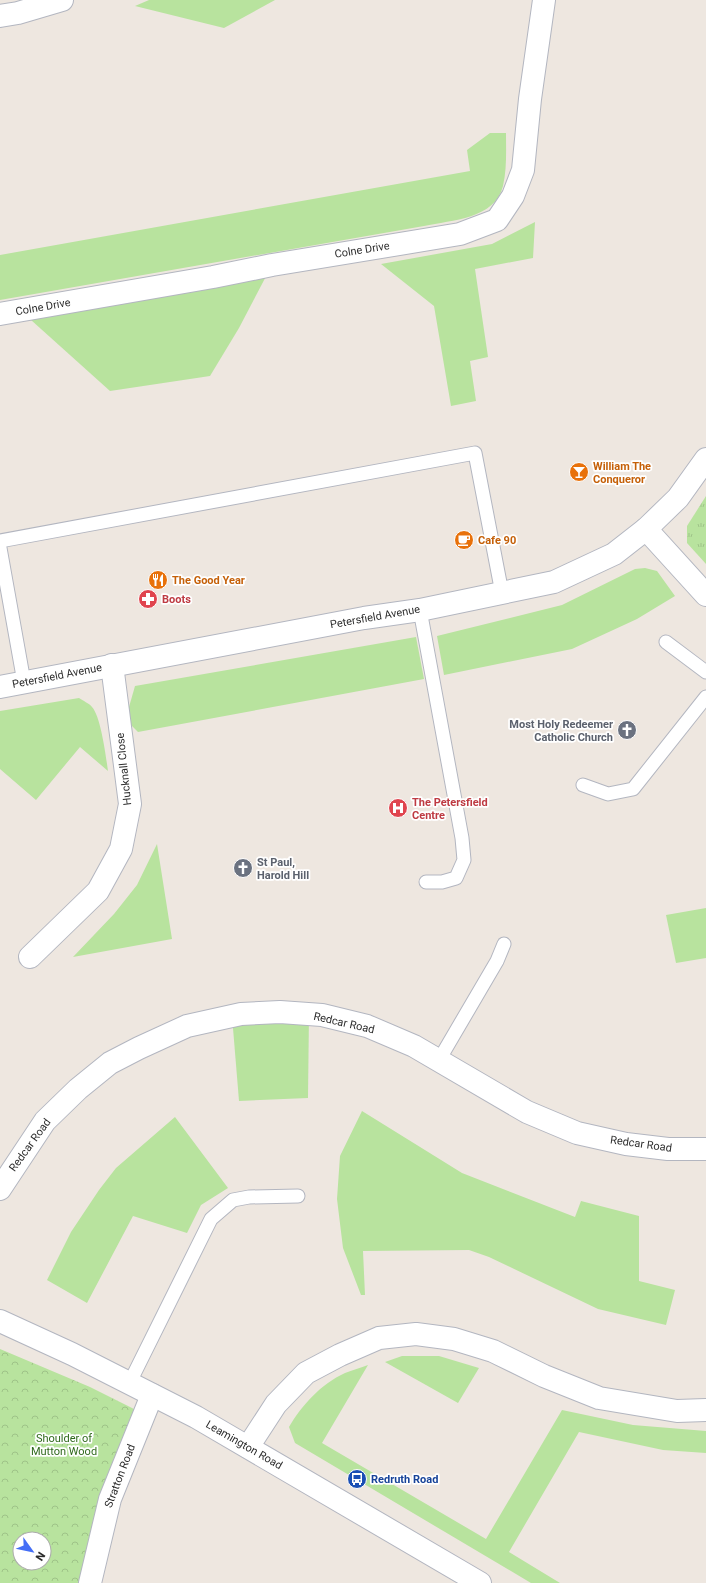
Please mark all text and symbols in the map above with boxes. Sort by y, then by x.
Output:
street label: Colne Drive [334,239,391,261]
street label: Colne Drive [15,296,72,318]
place label: William The Conqueror [593,460,651,486]
bar icon: William The Conqueror [568,461,590,483]
cafe icon: Cafe 90 [453,529,475,551]
place label: Cafe 90 [478,534,516,547]
restaurant icon: The Good Year [147,569,169,591]
place label: The Good Year [172,574,245,587]
pharmacy icon: Boots [137,588,159,610]
place label: Boots [162,593,191,606]
street label: Petersfield Avenue [329,603,421,631]
street label: Petersfield Avenue [11,661,103,691]
place label: Most Holy Redeemer Catholic Church [509,718,613,744]
church icon: Most Holy Redeemer Catholic Church [616,719,638,741]
street label: Hucknall Close [114,732,134,806]
place label: The Petersfield Centre [412,796,488,822]
hospital icon: The Petersfield Centre [387,797,409,819]
place label: St Paul, Harold Hill [257,856,309,882]
church icon: St Paul, Harold Hill [232,857,254,879]
street label: Redcar Road [312,1010,376,1036]
street label: Redcar Road [6,1116,54,1174]
street label: Redcar Road [609,1133,673,1155]
street label: Leamington Road [203,1418,285,1472]
park label: Shoulder of Mutton Wood [31,1432,97,1458]
street label: Stratton Road [102,1442,138,1510]
bus stop icon: Redruth Road [346,1468,368,1490]
place label: Redruth Road [371,1473,438,1486]
north arrow [12,1531,52,1571]
text: N [32,1549,48,1563]

